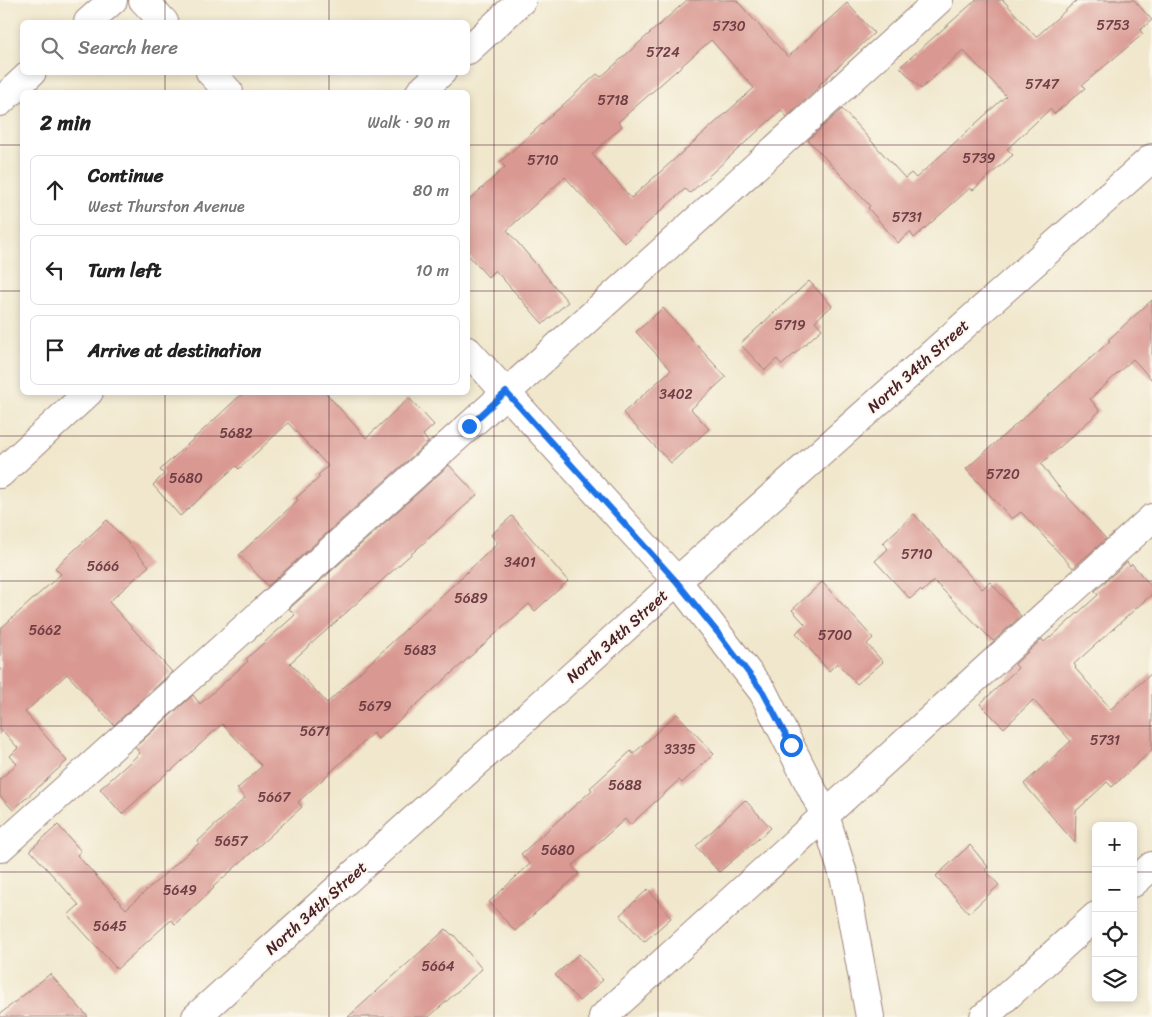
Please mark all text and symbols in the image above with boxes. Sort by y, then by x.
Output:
house number: 5753 [1097,13,1130,38]
house number: 5730 [712,14,746,39]
search box [20,20,470,75]
text: Search here [78,31,178,64]
icon: search [38,34,66,62]
house number: 5724 [646,40,680,65]
house number: 5747 [1025,72,1060,97]
house number: 5718 [598,88,629,113]
text: 2 min [40,104,91,142]
text: Walk · 90 m [368,108,450,137]
house number: 5739 [963,146,996,171]
house number: 5710 [527,148,559,173]
text: Continue [88,159,164,192]
icon: ahead [41,176,69,204]
text: 80 m [413,176,449,205]
text: West Thurston Avenue [88,192,245,221]
house number: 5731 [892,205,922,230]
text: Turn left [88,254,161,287]
icon: left [41,256,69,284]
text: 10 m [416,256,449,285]
street label: North 34th Street [860,312,976,420]
house number: 5719 [774,313,806,338]
text: Arrive at destination [88,334,261,367]
icon: arrive [41,336,69,364]
house number: 3402 [659,382,693,407]
route end [458,415,481,438]
house number: 5682 [219,421,253,446]
house number: 5720 [986,462,1020,487]
house number: 5680 [169,466,203,491]
house number: 5710 [901,542,933,567]
house number: 3401 [504,550,536,575]
house number: 5666 [87,554,119,579]
street label: North 34th Street [559,582,675,690]
house number: 5689 [454,586,488,611]
house number: 5662 [29,618,61,643]
house number: 5700 [818,623,852,648]
house number: 5683 [404,638,437,663]
house number: 5679 [358,694,392,719]
house number: 5671 [300,719,330,744]
house number: 5731 [1090,728,1120,753]
route start [780,734,803,757]
house number: 3335 [664,737,696,762]
house number: 5688 [608,773,642,798]
house number: 5667 [258,785,291,810]
map controls [1092,822,1137,1002]
button: + [1092,822,1137,867]
house number: 5657 [214,829,249,854]
house number: 5680 [541,838,575,863]
street label: North 34th Street [258,854,374,962]
button: − [1092,867,1137,912]
house number: 5649 [163,878,197,903]
button: locate [1092,912,1137,957]
house number: 5645 [93,914,127,939]
house number: 5664 [421,954,455,979]
button: layers [1092,957,1137,1002]

